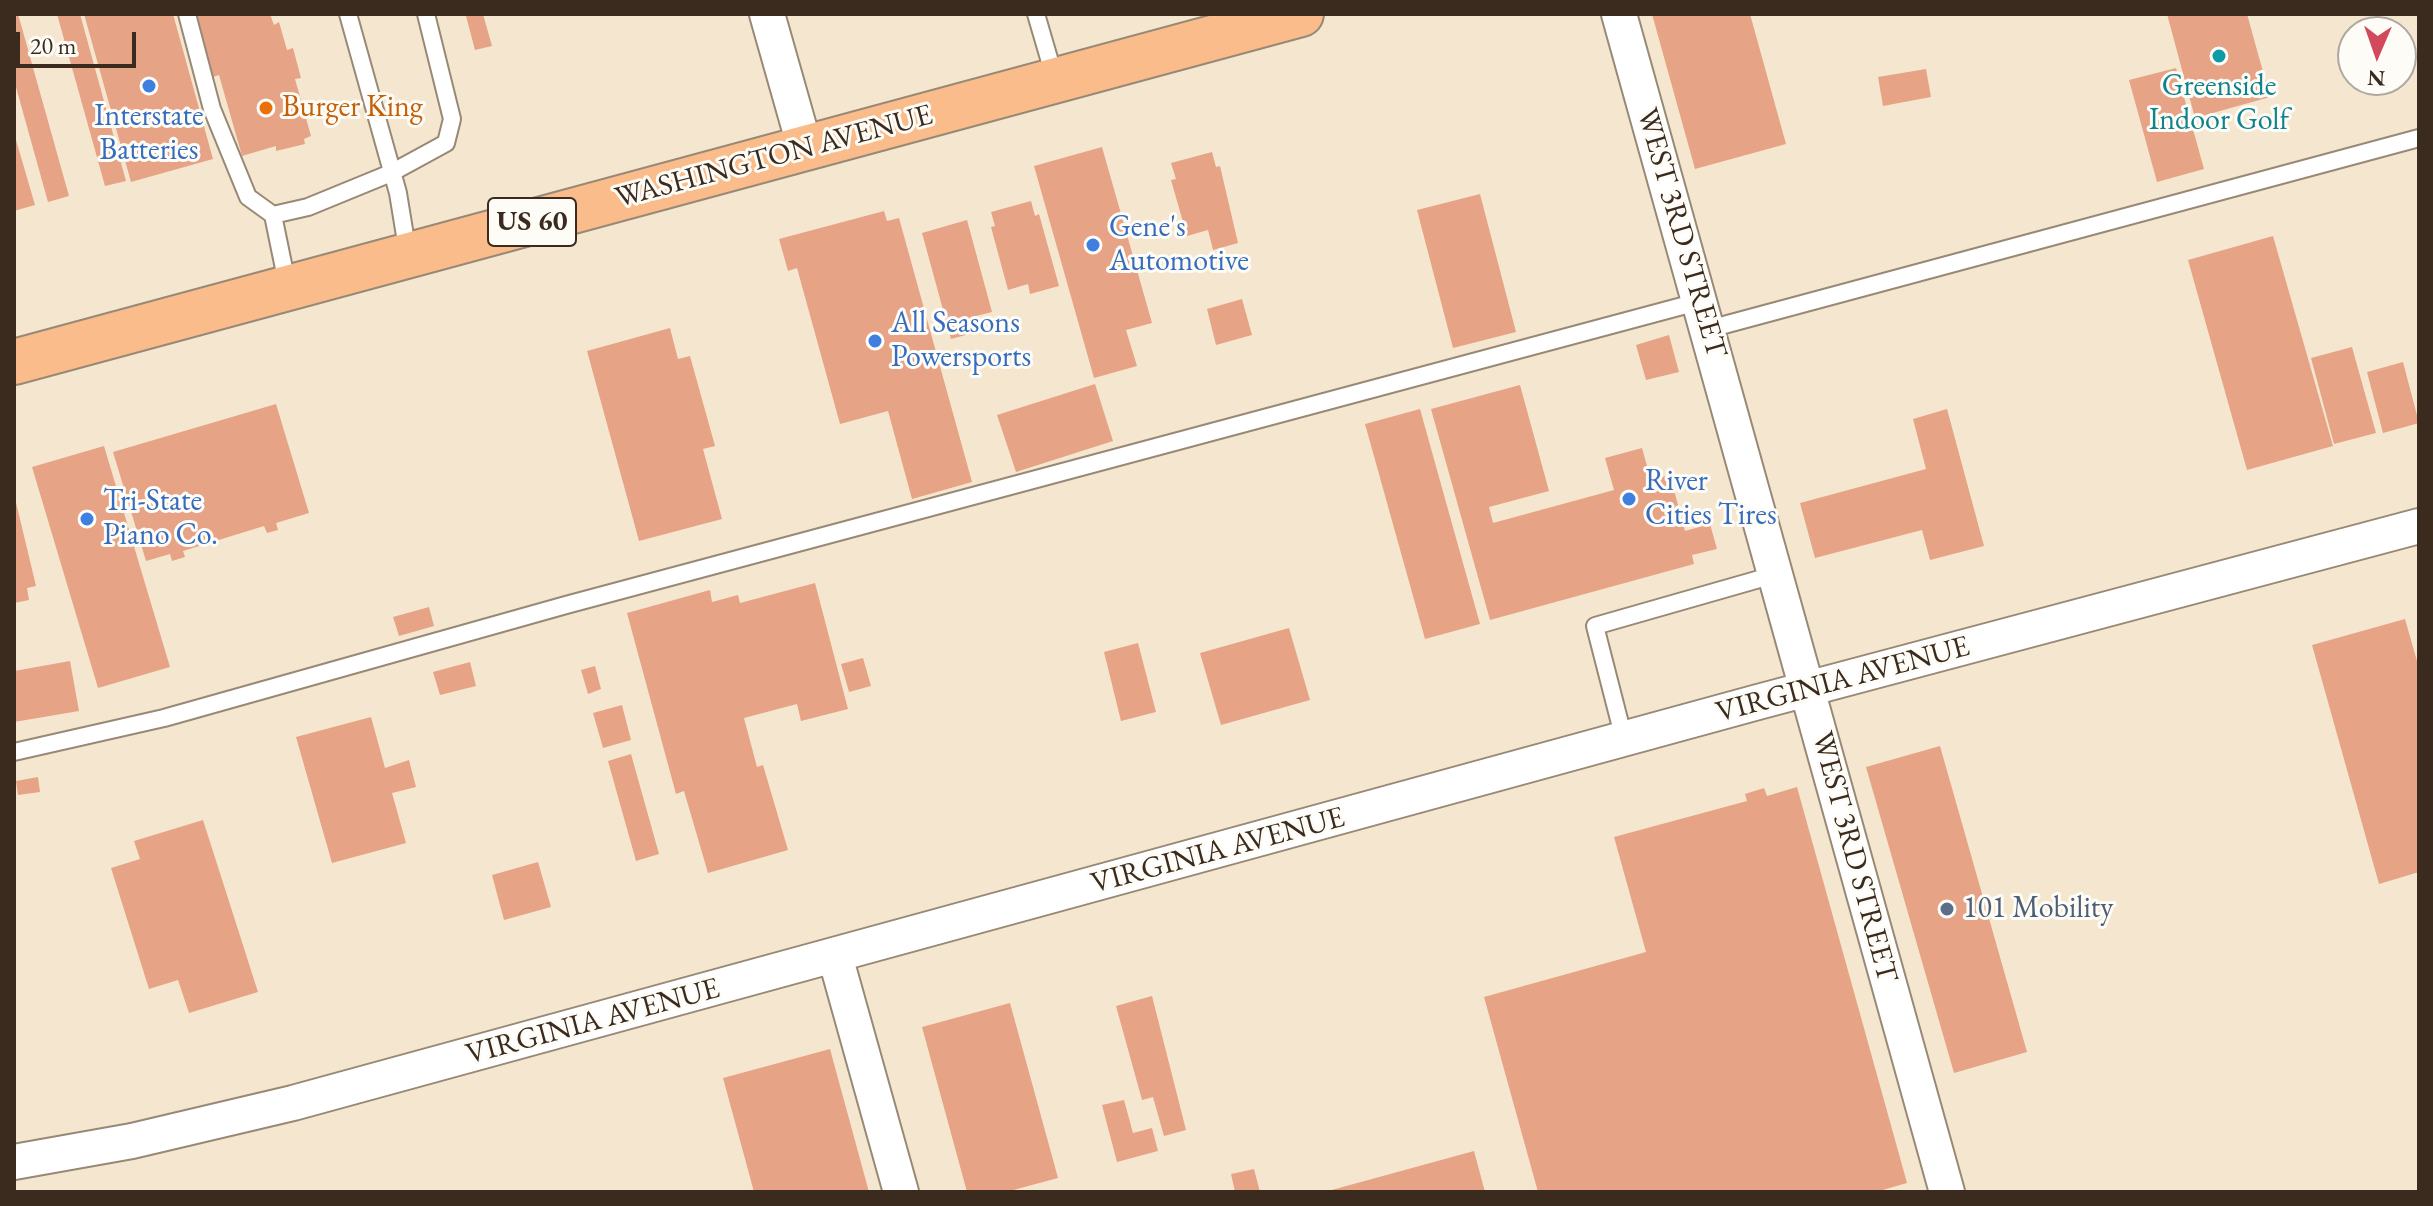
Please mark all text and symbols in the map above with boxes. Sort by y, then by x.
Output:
scale bar [20,16,140,66]
north arrow [2337,16,2417,96]
text: 20 m [30,30,77,61]
marker: Greenside Indoor Golf [2210,47,2228,65]
text: N [2367,64,2386,93]
place label: Greenside Indoor Golf [2149,69,2289,140]
marker: Interstate Batteries [140,77,158,95]
place label: Burger King [282,90,423,126]
street label: WASHINGTON AVENUE [611,97,937,217]
place label: Interstate Batteries [94,99,204,170]
marker: Burger King [257,99,275,117]
street label: WEST 3RD STREET [1628,104,1734,362]
road number: US 60 [488,198,576,246]
place label: Gene's Automotive [1109,210,1249,280]
marker: Gene's Automotive [1084,236,1102,254]
place label: All Seasons Powersports [891,306,1031,376]
marker: All Seasons Powersports [866,332,884,350]
place label: River Cities Tires [1645,464,1777,534]
place label: Tri-State Piano Co. [103,484,218,554]
marker: River Cities Tires [1620,490,1638,508]
marker: Tri-State Piano Co. [78,510,96,528]
street label: VIRGINIA AVENUE [1712,629,1974,731]
street label: WEST 3RD STREET [1803,728,1905,986]
street label: VIRGINIA AVENUE [1087,800,1349,902]
place label: 101 Mobility [1963,891,2113,927]
marker: 101 Mobility [1938,900,1956,918]
street label: VIRGINIA AVENUE [462,971,724,1073]

